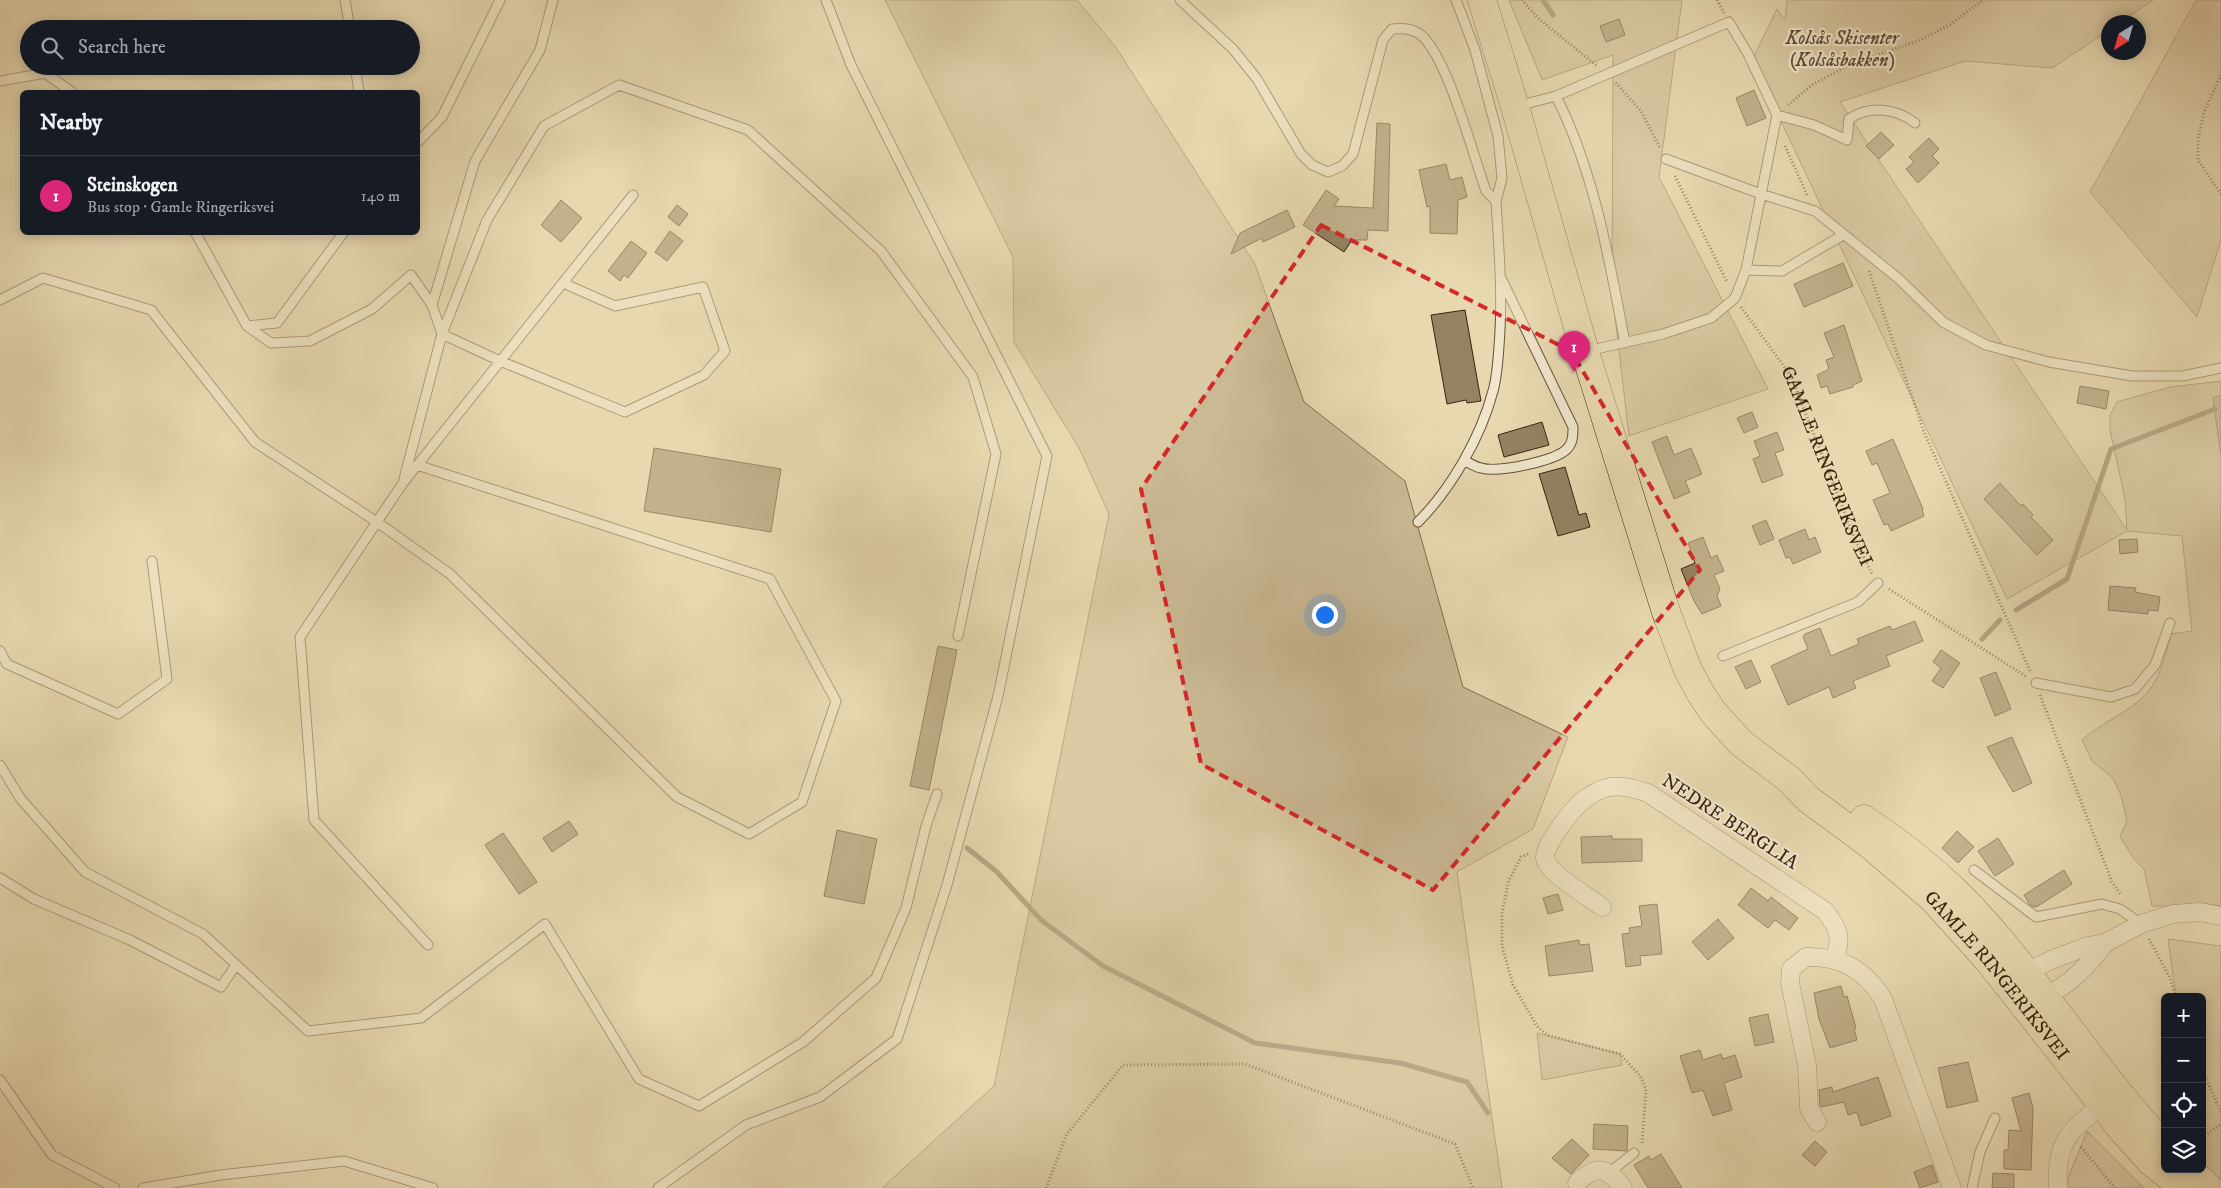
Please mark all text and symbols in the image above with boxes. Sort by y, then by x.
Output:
north arrow [2101,15,2146,60]
search box [20,20,420,75]
park label: Kolsås Skisenter (Kolsåsbakken) [1784,27,1901,72]
icon: search [38,34,66,62]
text: Search here [78,36,166,59]
text: Nearby [40,110,102,136]
text: Steinskogen [87,174,178,197]
text: 1 [53,186,59,206]
text: 140 m [361,186,400,206]
text: Bus stop · Gamle Ringeriksvei [87,197,274,217]
pin: 1 [1558,331,1590,372]
street label: GAMLE RINGERIKSVEI [1776,361,1878,570]
your location [1312,602,1338,628]
street label: NEDRE BERGLIA [1657,769,1803,875]
street label: GAMLE RINGERIKSVEI [1920,885,2074,1065]
map controls [2161,993,2206,1173]
button: + [2161,993,2206,1038]
button: − [2161,1038,2206,1083]
button: locate [2161,1083,2206,1128]
button: layers [2161,1128,2206,1173]

